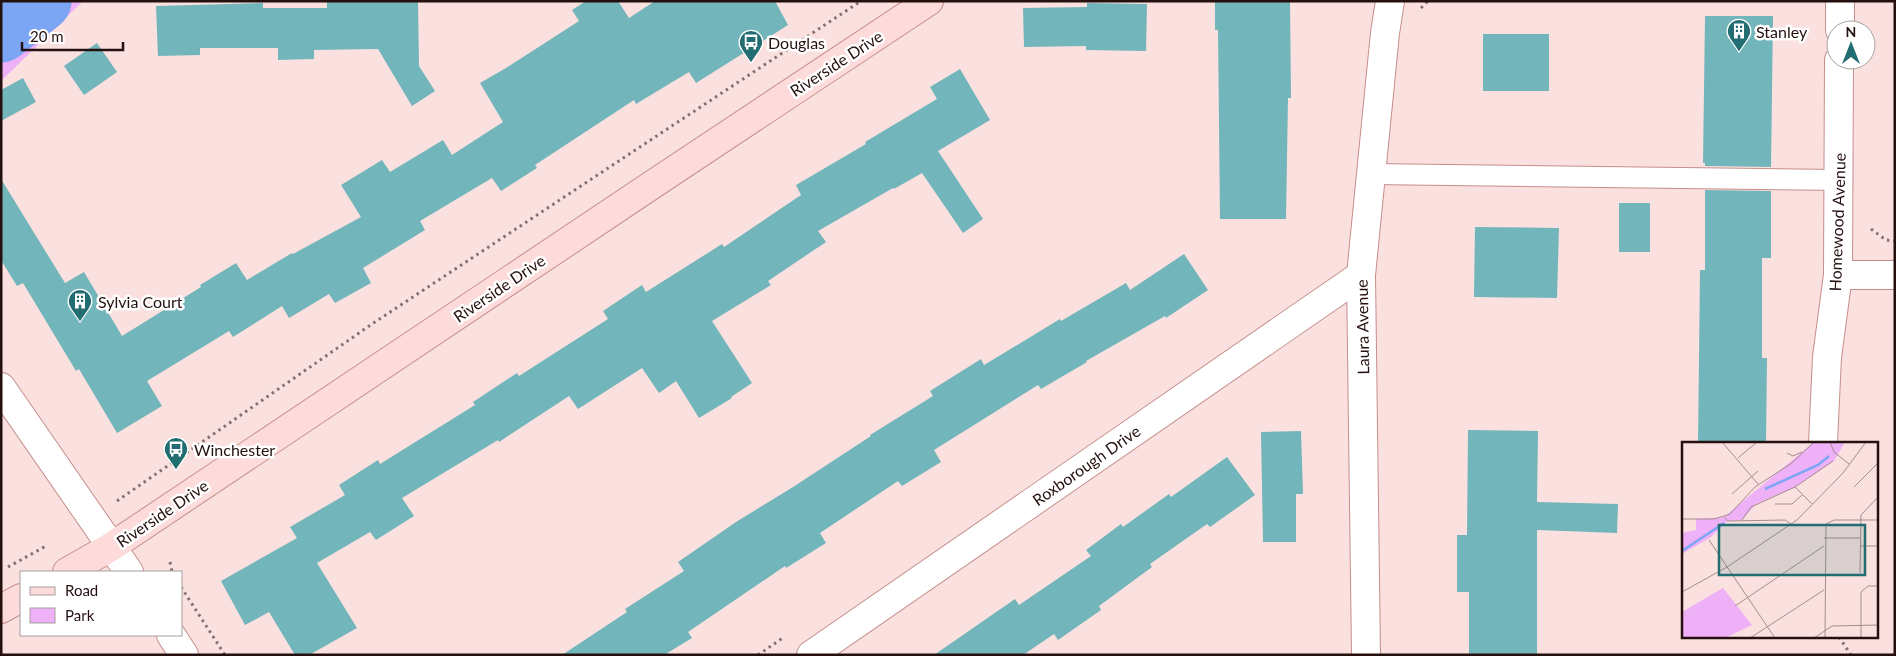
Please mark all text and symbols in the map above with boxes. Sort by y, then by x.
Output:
building icon: Stanley [1726,18,1752,52]
scale bar [22,20,124,52]
north arrow [1826,20,1876,70]
place label: Stanley [1756,22,1808,41]
text: N [1846,23,1856,40]
street label: Riverside Drive [786,26,886,100]
text: 20 m [30,27,64,45]
bus stop icon: Douglas [738,29,764,63]
place label: Douglas [768,33,825,52]
street label: Homewood Avenue [1825,152,1849,292]
street label: Riverside Drive [450,250,548,326]
street label: Laura Avenue [1352,279,1372,375]
building icon: Sylvia Court [67,288,93,322]
place label: Sylvia Court [98,292,183,311]
street label: Roxborough Drive [1028,421,1144,509]
bus stop icon: Winchester [163,436,189,470]
place label: Winchester [194,440,275,459]
inset map [1682,442,1878,638]
street label: Riverside Drive [113,475,211,551]
legend [20,571,182,636]
text: Road [65,581,98,599]
text: Park [65,606,95,624]

